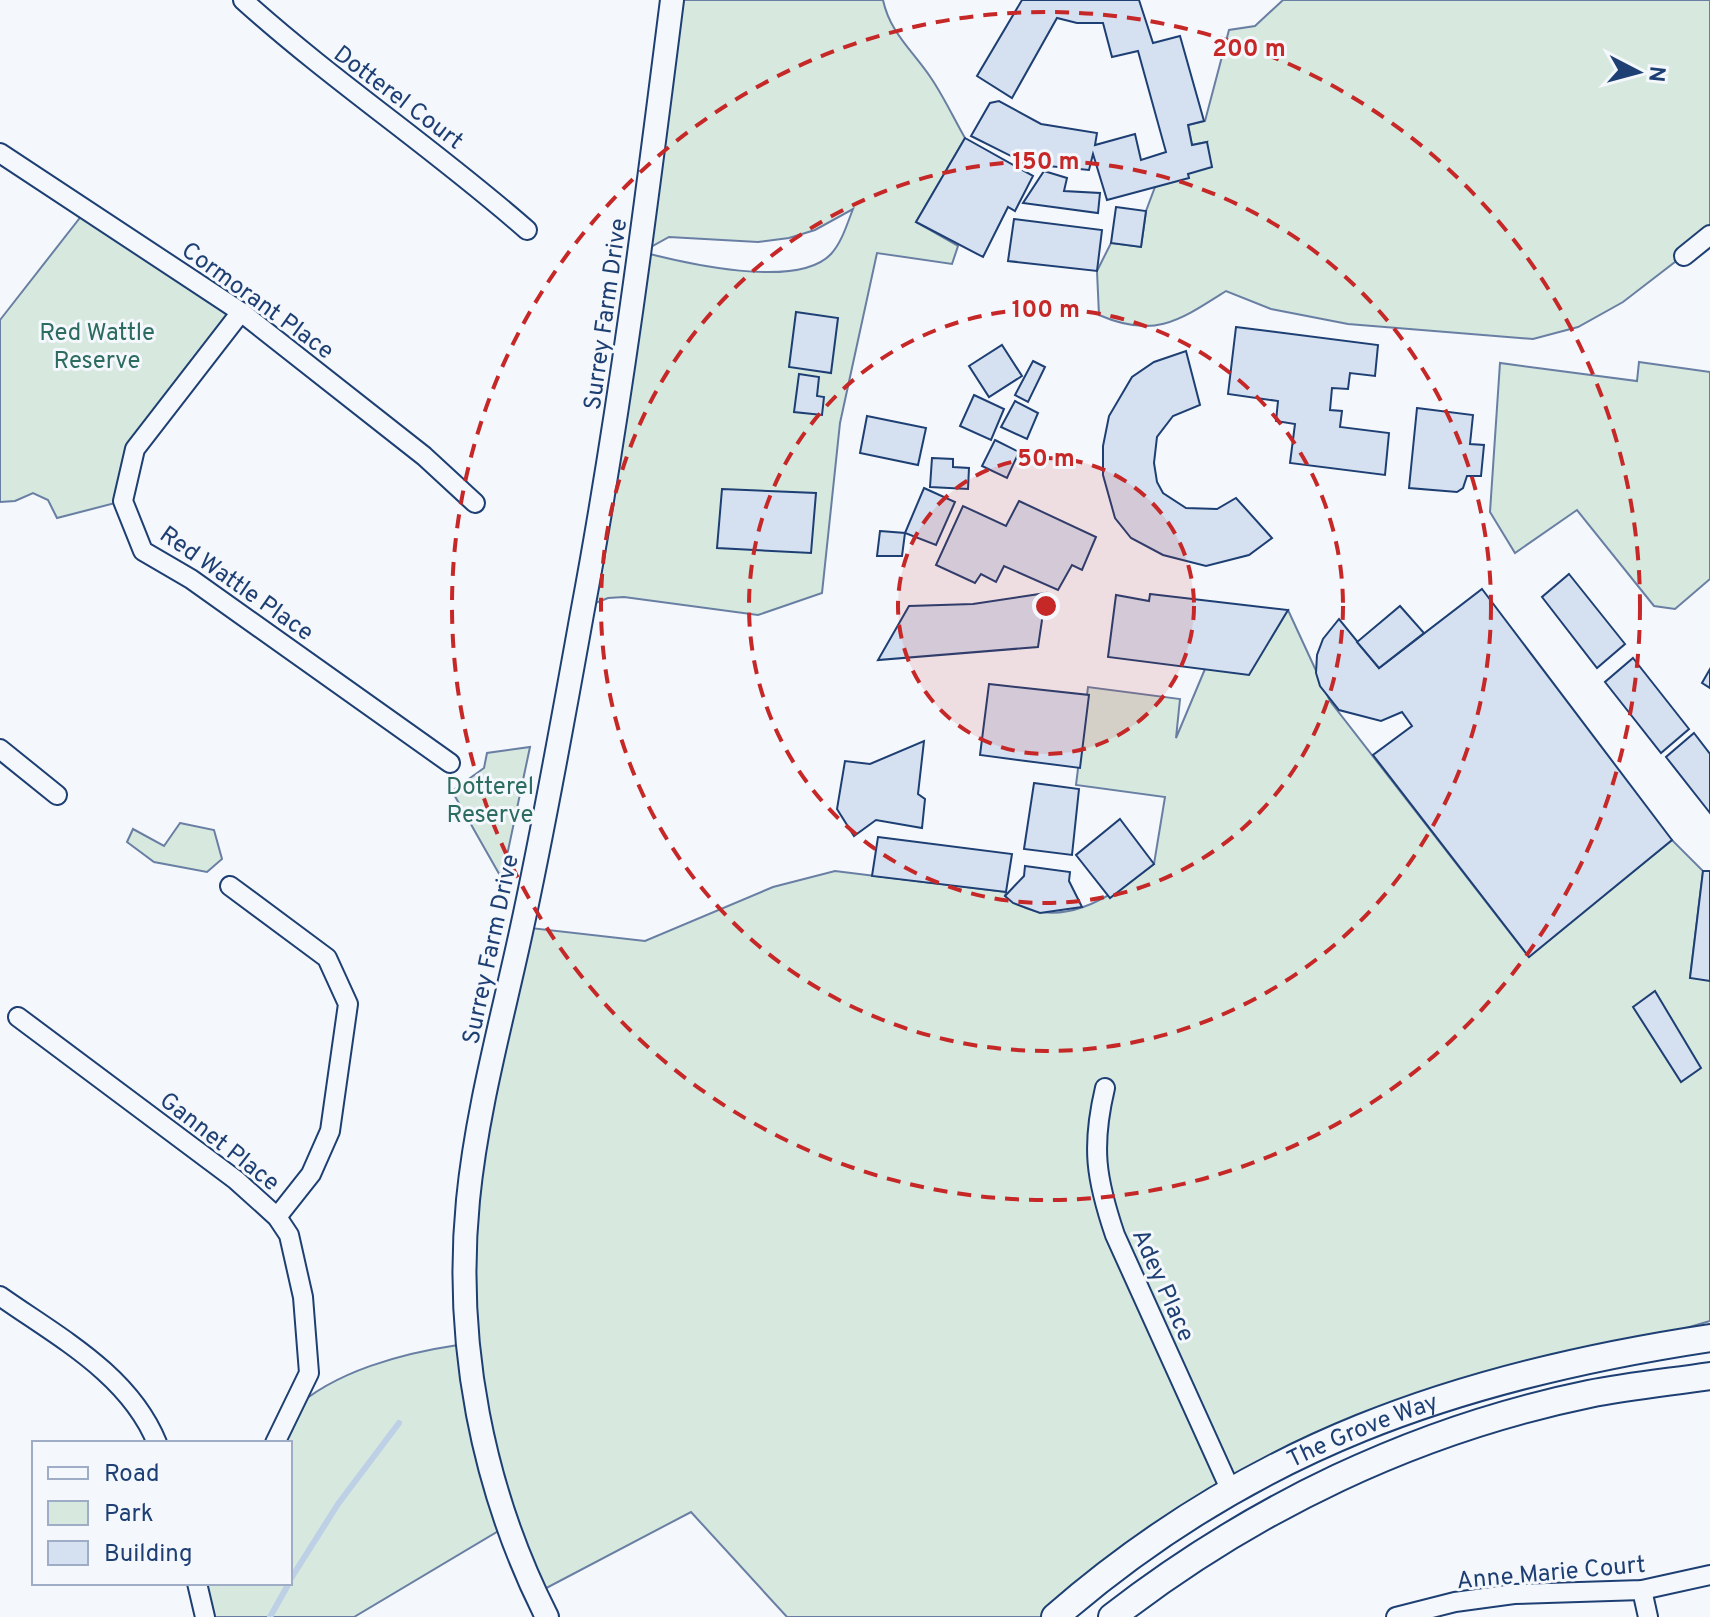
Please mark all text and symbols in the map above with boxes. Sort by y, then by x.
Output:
north arrow [1598,32,1678,112]
text: 200 m [1212,35,1286,65]
street label: Dotterel Court [327,40,469,157]
text: N [1641,65,1670,83]
text: 150 m [1012,148,1080,178]
street label: Surrey Farm Drive [579,216,635,412]
street label: Cormorant Place [175,236,339,367]
text: 100 m [1012,296,1080,326]
park label: Red Wattle Reserve [39,319,155,377]
text: 50 m [1017,445,1075,475]
street label: Red Wattle Place [153,520,319,649]
centre of rings [1032,592,1060,620]
park label: Dotterel Reserve [446,773,534,831]
street label: Surrey Farm Drive [457,852,527,1047]
street label: Gannet Place [153,1086,285,1199]
street label: Adey Place [1124,1225,1200,1347]
street label: The Grove Way [1283,1388,1442,1476]
legend [32,1441,292,1585]
text: Road [104,1460,160,1490]
text: Park [104,1500,154,1530]
text: Building [104,1540,193,1570]
street label: Anne Marie Court [1456,1551,1647,1597]

